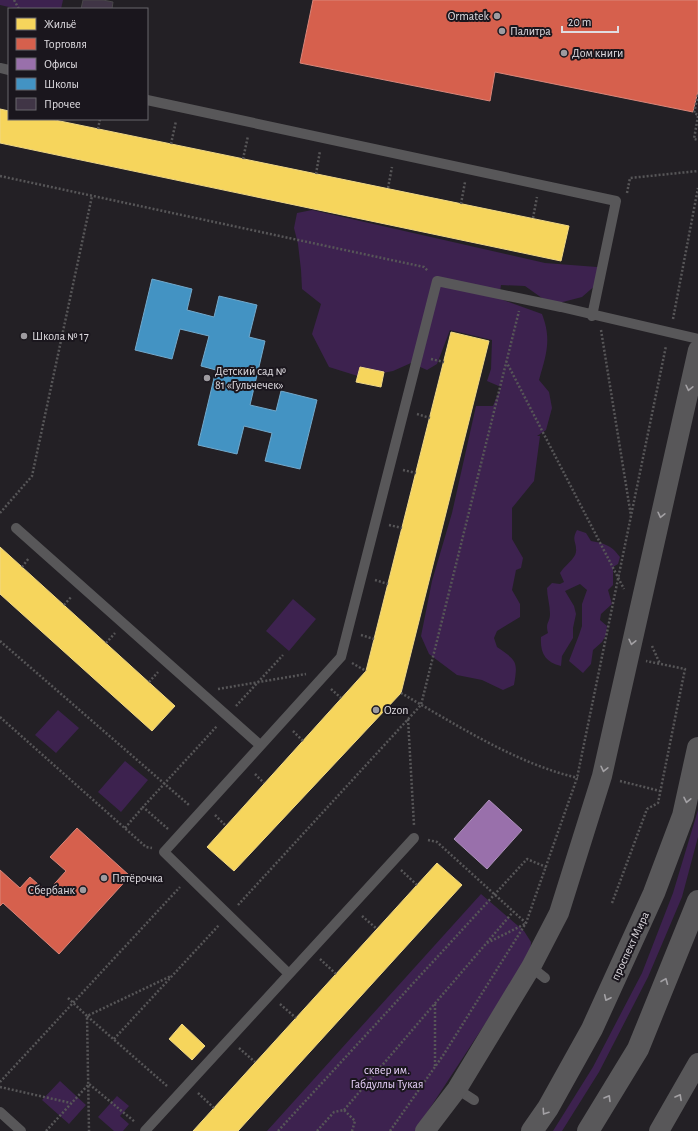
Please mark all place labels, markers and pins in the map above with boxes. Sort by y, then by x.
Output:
place label: Ormatek [448,10,490,22]
marker: Ormatek [492,11,502,21]
place label: Палитра [510,25,551,37]
marker: Палитра [497,26,507,36]
place label: Дом книги [572,47,623,59]
marker: Дом книги [559,48,569,58]
place label: Школа № 17 [32,330,89,342]
marker: Школа № 17 [19,331,29,341]
place label: Детский сад № 81 «Гульчечек» [215,365,287,392]
marker: Детский сад № 81 «Гульчечек» [202,373,212,383]
place label: Ozon [384,704,408,716]
marker: Ozon [371,705,381,715]
place label: Пятёрочка [112,872,164,884]
marker: Пятёрочка [99,873,109,883]
place label: Сбербанк [27,884,75,896]
marker: Сбербанк [78,885,88,895]

